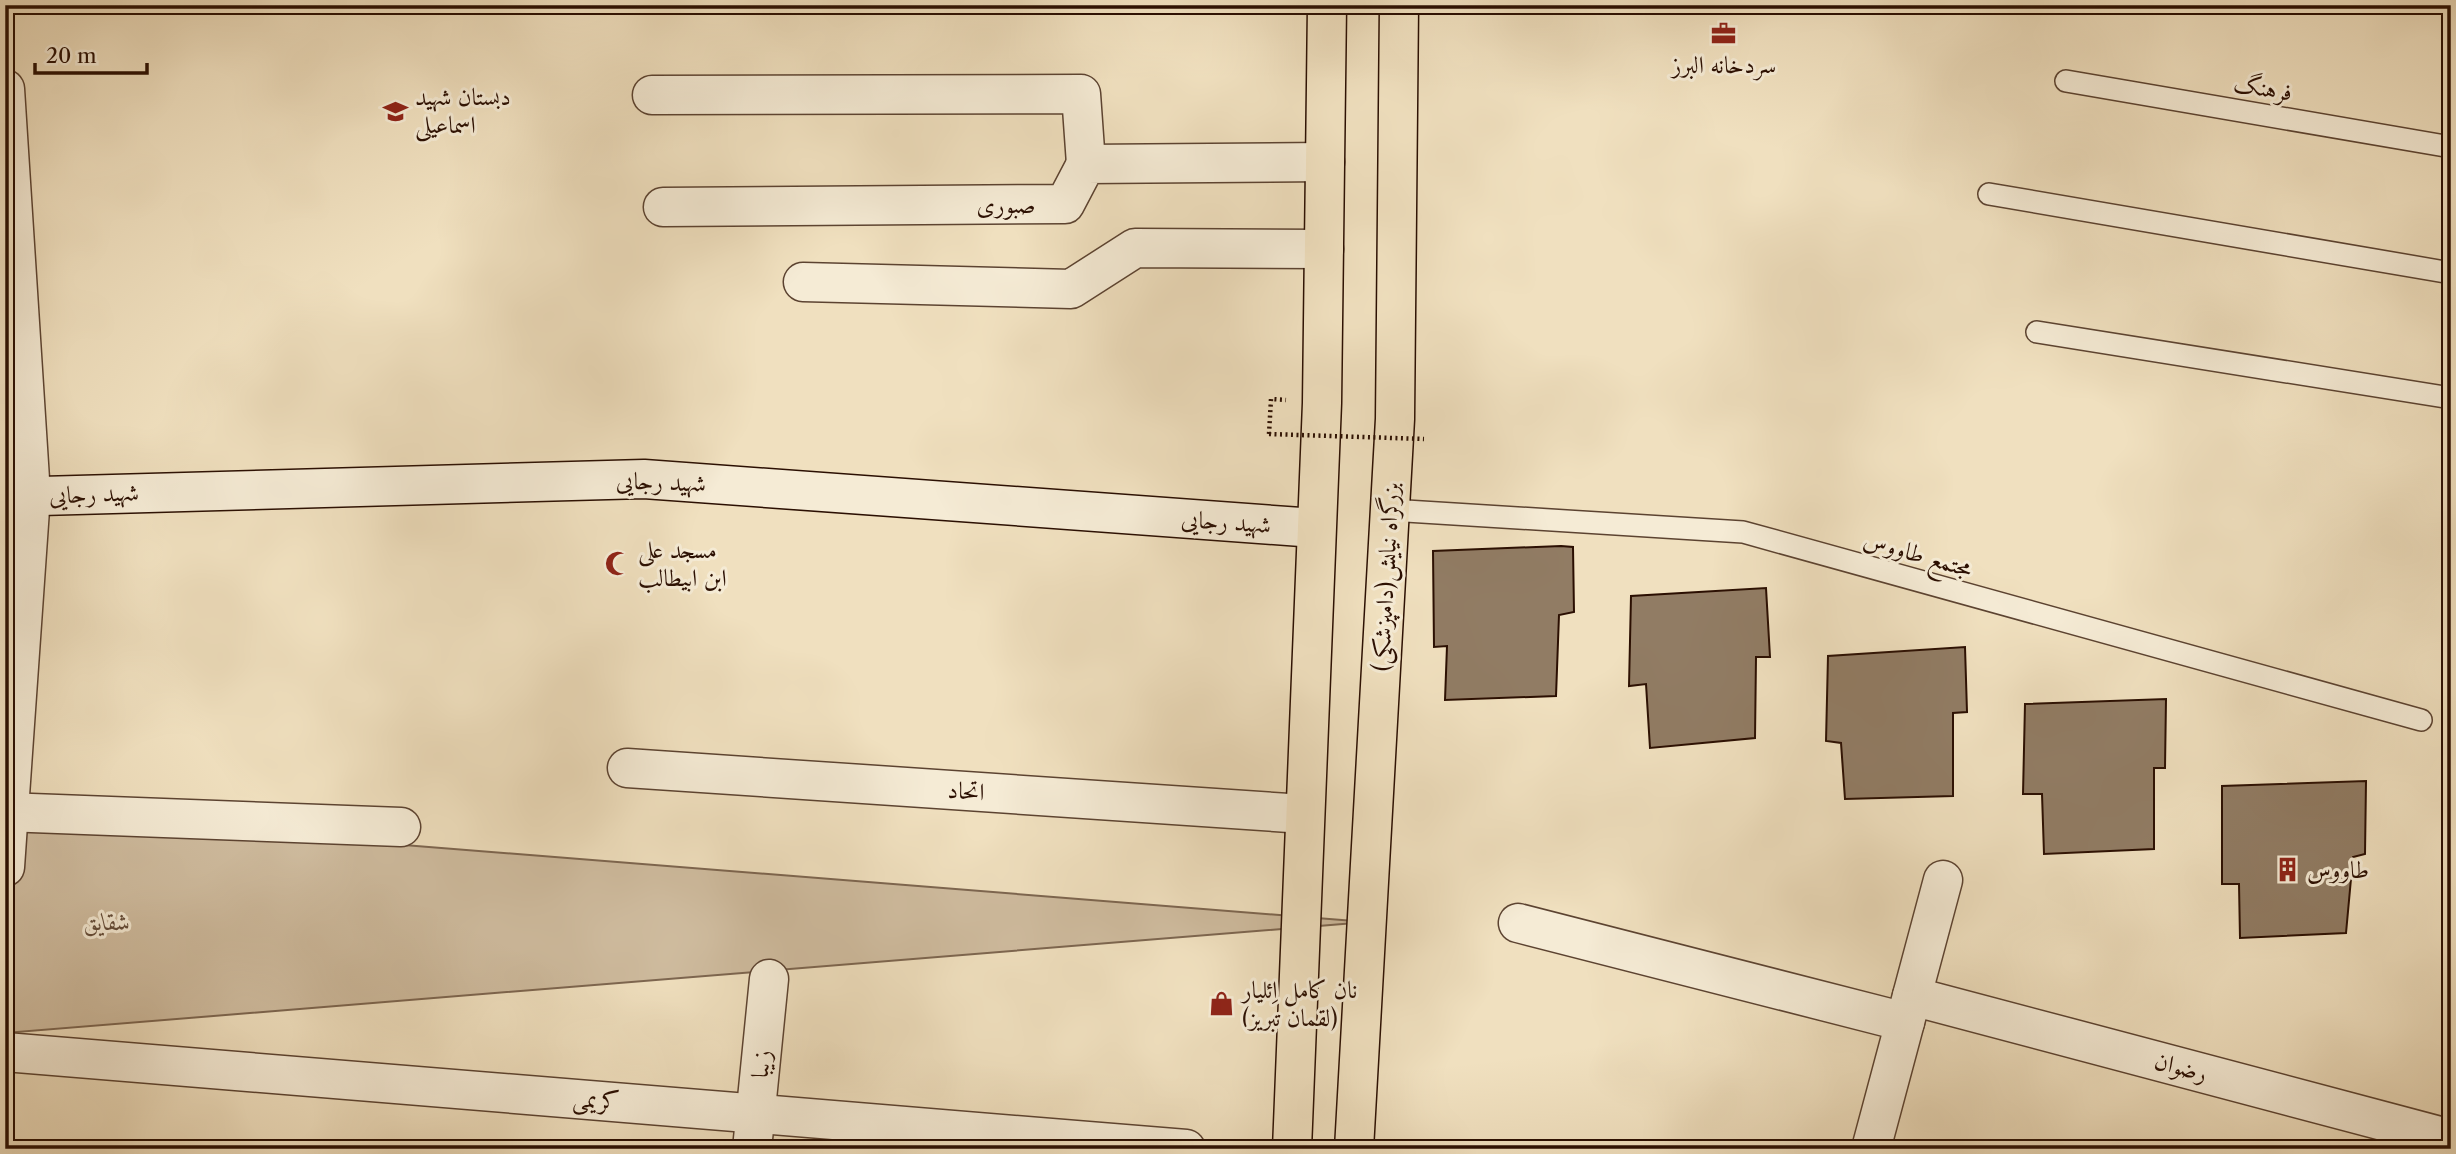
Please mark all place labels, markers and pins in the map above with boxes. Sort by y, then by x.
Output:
office icon: سردخانه البرز [1710,20,1738,48]
place label: سردخانه البرز [1670,50,1776,81]
place label: دبستان شهید اسماعیلی [415,82,511,142]
school or university icon: دبستان شهید اسماعیلی [381,97,409,125]
place label: مسجد علی ابن ابیطالب [638,535,727,594]
mosque icon: مسجد علی ابن ابیطالب [604,550,632,578]
place label: طاووس [2307,855,2369,884]
building icon: طاووس [2273,856,2301,884]
place label: نان کامل اِئلیار (لقمان تبریز) [1240,975,1357,1033]
shop icon: نان کامل اِئلیار (لقمان تبریز) [1208,990,1236,1018]

